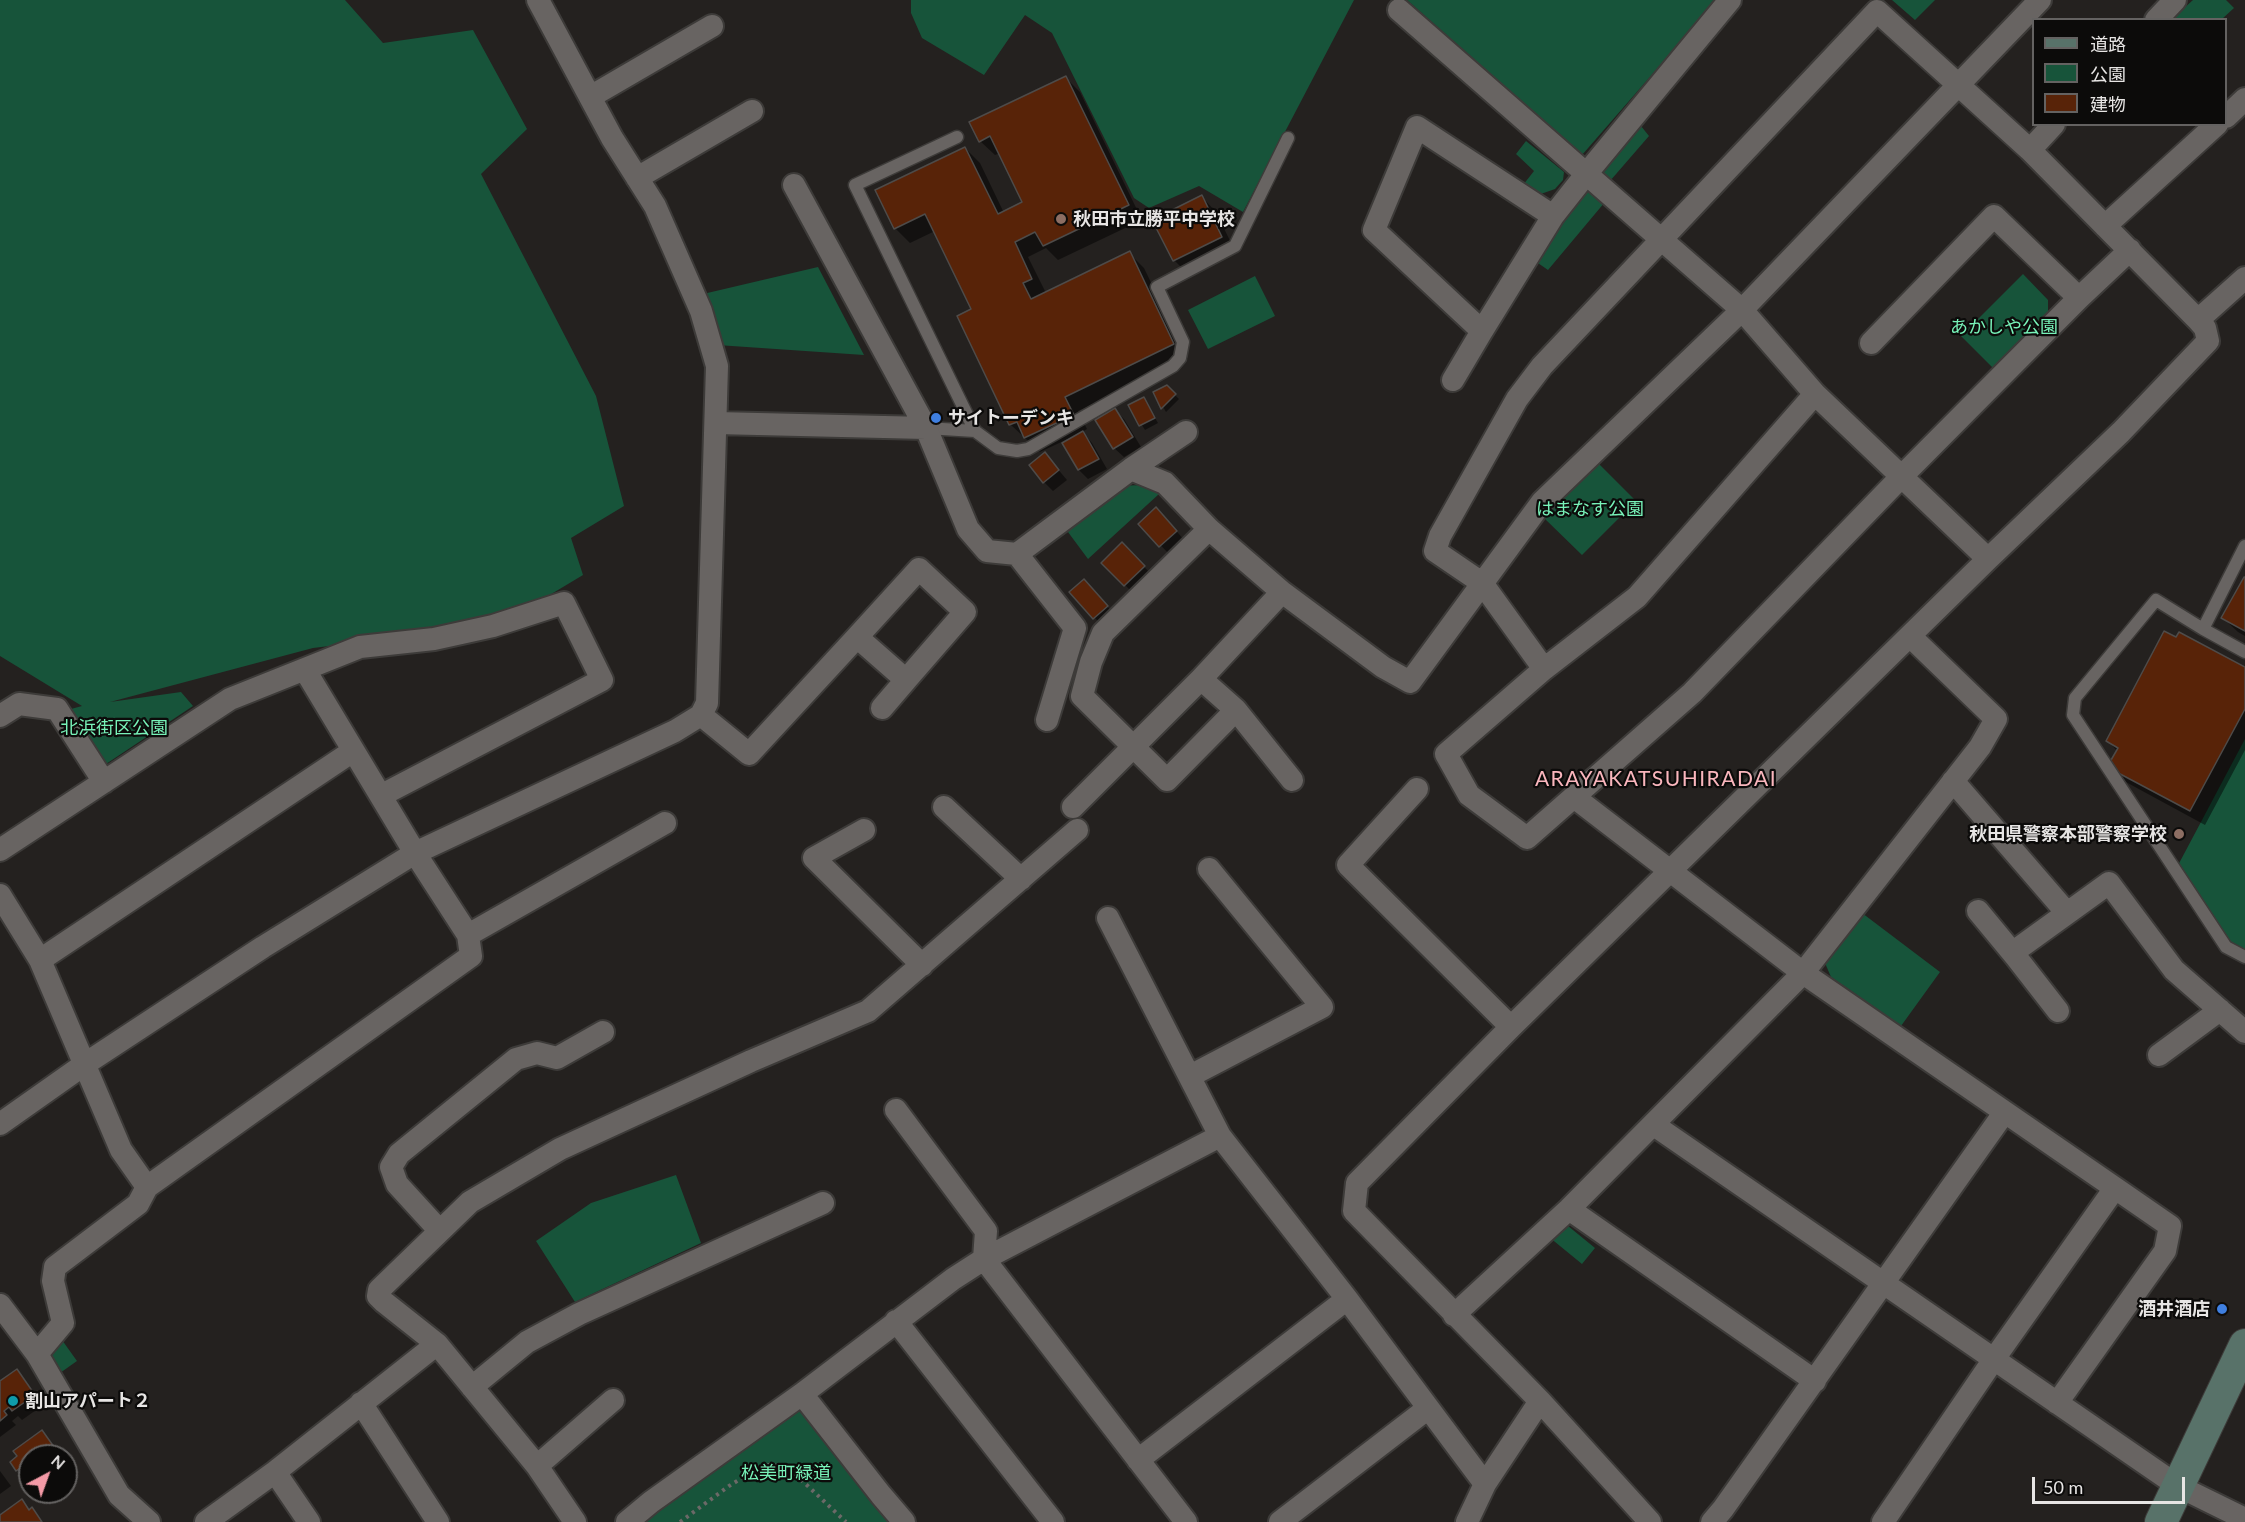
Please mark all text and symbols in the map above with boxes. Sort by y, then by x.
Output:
legend [2032,18,2227,126]
text: 道路 [2090,33,2126,55]
text: 公園 [2090,63,2126,85]
text: 建物 [2090,93,2126,115]
place label: 秋田市立勝平中学校 [1073,208,1235,230]
marker: 秋田市立勝平中学校 [1054,212,1068,226]
park label: あかしや公園 [1950,316,2058,338]
place label: サイトーデンキ [948,407,1074,429]
marker: サイトーデンキ [929,411,943,425]
park label: はまなす公園 [1536,498,1644,520]
park label: 北浜街区公園 [60,717,168,739]
district label: ARAYAKATSUHIRADAI [1535,766,1777,792]
place label: 秋田県警察本部警察学校 [1969,823,2167,845]
marker: 秋田県警察本部警察学校 [2172,827,2186,841]
place label: 酒井酒店 [2138,1298,2210,1320]
marker: 酒井酒店 [2215,1302,2229,1316]
place label: 割山アパート２ [25,1390,151,1412]
marker: 割山アパート２ [6,1394,20,1408]
north arrow [18,1444,78,1504]
text: N [48,1450,70,1473]
park label: 松美町緑道 [741,1462,831,1484]
scale bar [2035,1465,2188,1503]
text: 50 m [2043,1476,2083,1498]

